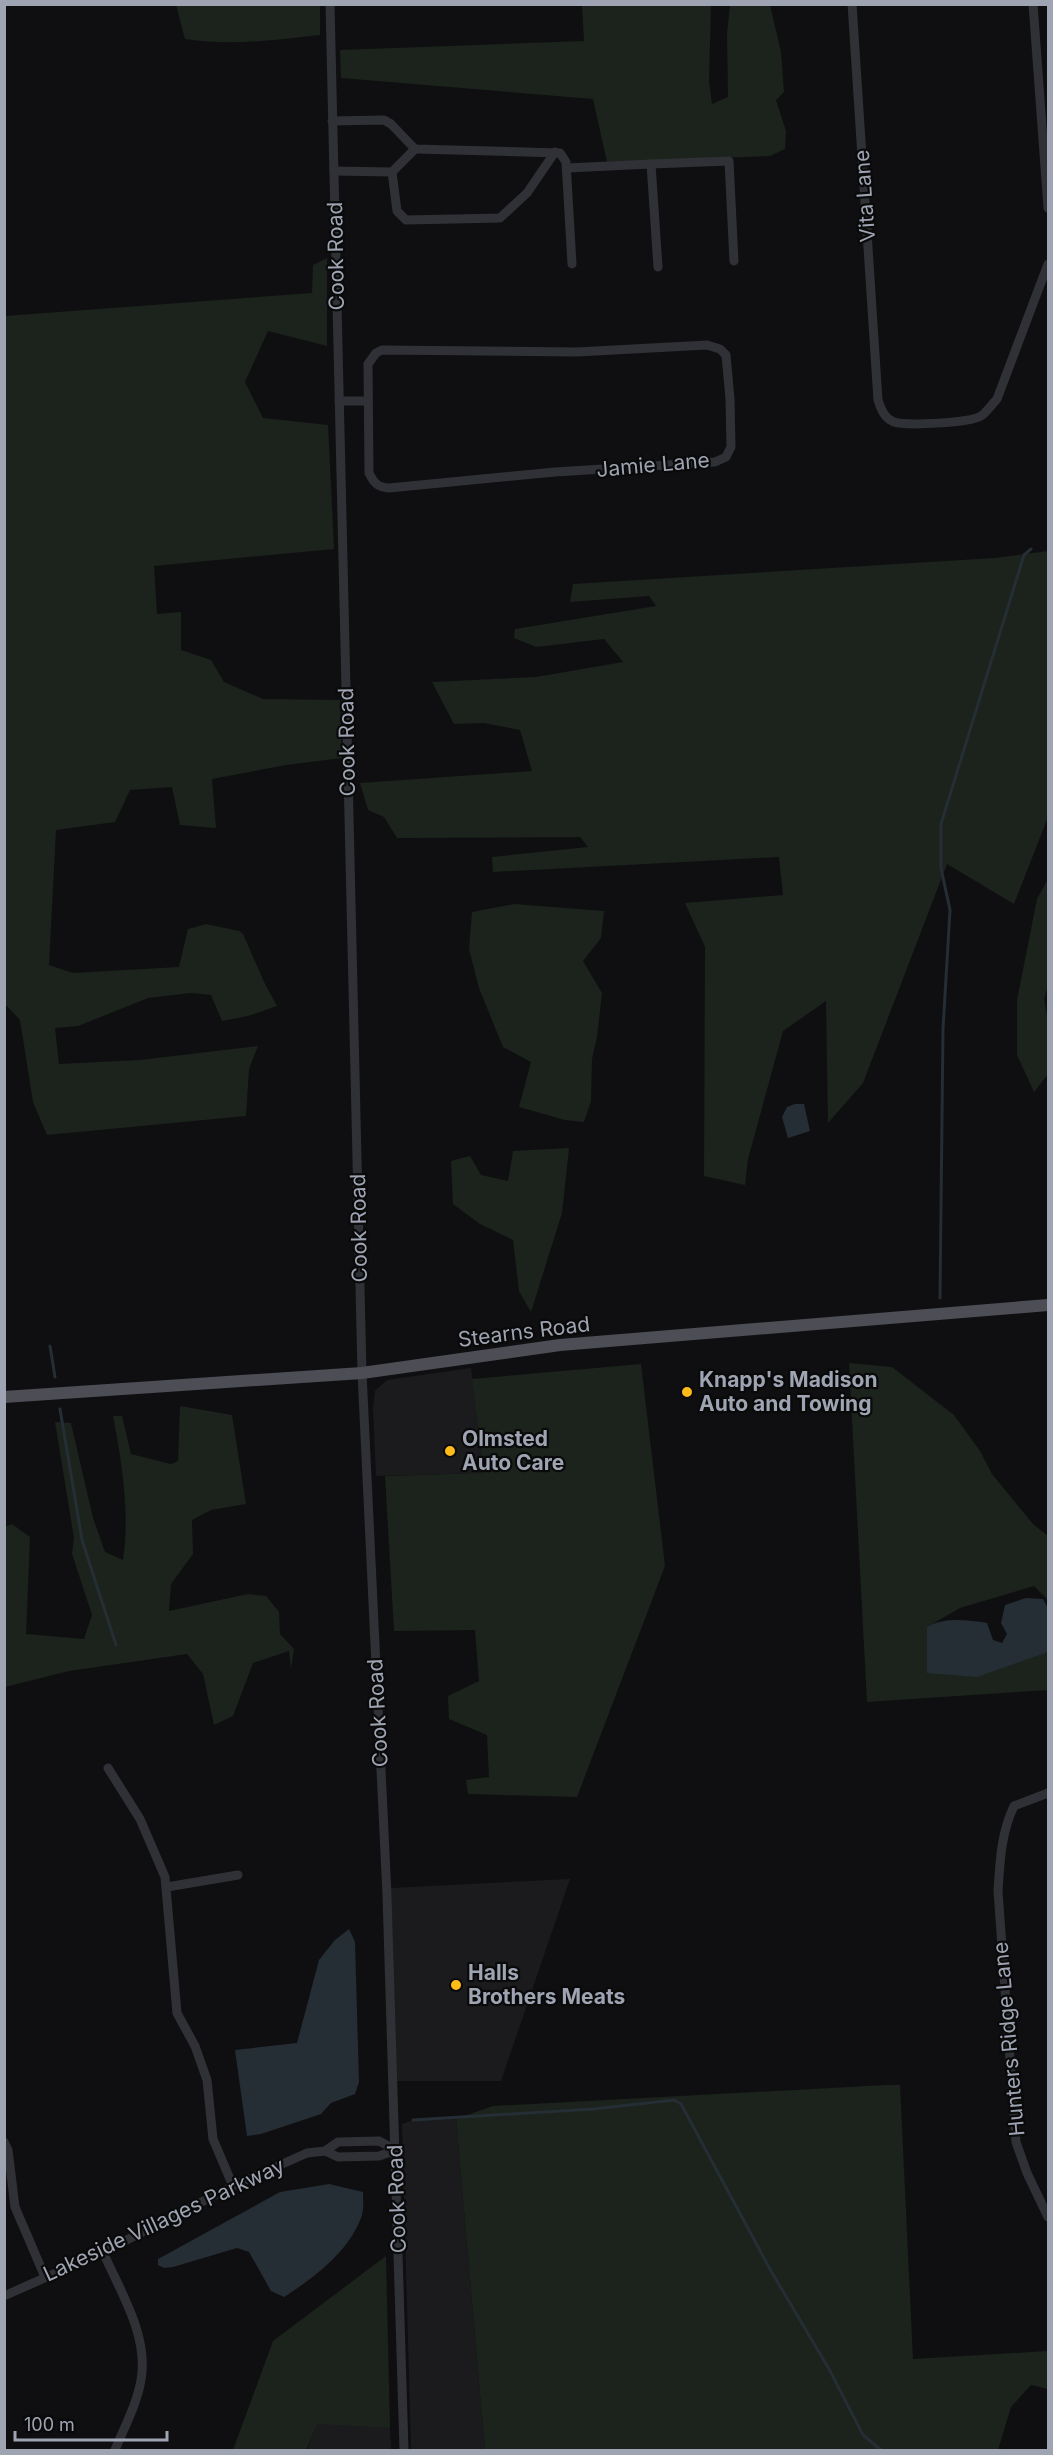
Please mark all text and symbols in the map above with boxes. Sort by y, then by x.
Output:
street label: Vita Lane [849,149,880,243]
street label: Cook Road [322,201,349,311]
street label: Jamie Lane [595,447,711,482]
street label: Cook Road [333,687,360,797]
street label: Cook Road [345,1173,372,1283]
street label: Stearns Road [457,1311,591,1352]
place label: Knapp's Madison Auto and Towing [699,1367,878,1416]
marker: Knapp's Madison Auto and Towing [680,1385,694,1399]
place label: Olmsted Auto Care [462,1426,564,1475]
marker: Olmsted Auto Care [443,1444,457,1458]
street label: Cook Road [362,1658,393,1768]
street label: Hunters Ridge Lane [988,1941,1029,2137]
place label: Halls Brothers Meats [468,1960,625,2009]
marker: Halls Brothers Meats [449,1978,463,1992]
street label: Cook Road [382,2144,411,2254]
street label: Lakeside Villages Parkway [39,2153,289,2286]
scale bar [15,2404,166,2442]
text: 100 m [24,2414,75,2435]

